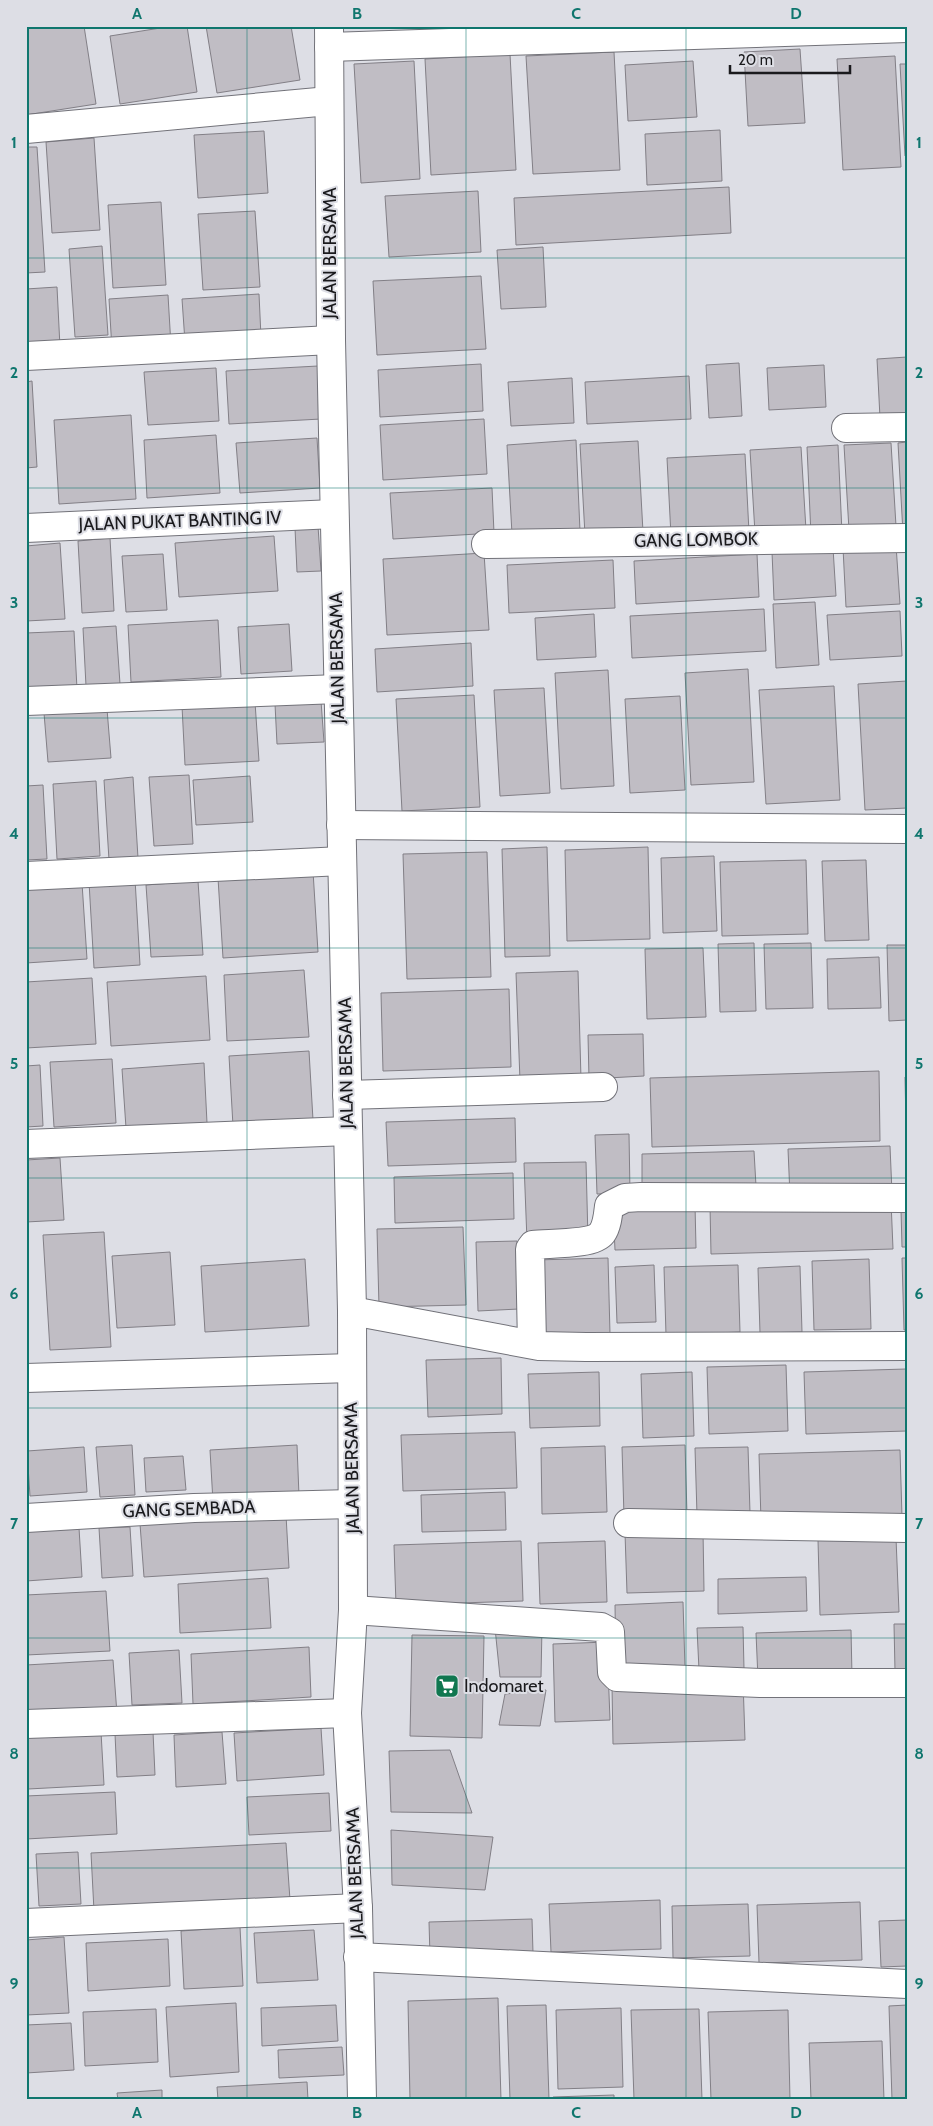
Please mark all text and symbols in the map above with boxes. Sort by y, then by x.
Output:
text: A [132,4,142,23]
text: B [352,4,362,23]
text: C [571,4,581,23]
text: D [790,4,802,23]
scale bar [730,42,850,74]
text: 20 m [738,51,773,69]
text: 1 [11,133,17,152]
text: 1 [916,133,922,152]
street label: JALAN BERSAMA [319,187,341,320]
text: 2 [10,363,18,382]
text: 2 [915,363,923,382]
street label: JALAN PUKAT BANTING IV [77,506,282,536]
street label: GANG LOMBOK [634,528,759,552]
street label: JALAN BERSAMA [325,592,349,725]
text: 3 [10,593,18,612]
text: 3 [915,593,923,612]
text: 4 [9,824,19,843]
text: 4 [914,824,924,843]
street label: JALAN BERSAMA [334,997,358,1130]
text: 5 [10,1054,18,1073]
text: 5 [915,1054,923,1073]
text: 6 [10,1284,19,1303]
text: 6 [915,1284,924,1303]
street label: JALAN BERSAMA [340,1402,364,1535]
street label: GANG SEMBADA [122,1496,256,1522]
text: 7 [10,1514,19,1533]
text: 7 [915,1514,924,1533]
supermarket icon: Indomaret [434,1673,460,1699]
place label: Indomaret [464,1675,544,1697]
text: 8 [9,1744,19,1763]
text: 8 [914,1744,924,1763]
street label: JALAN BERSAMA [342,1807,368,1940]
text: 9 [10,1974,19,1993]
text: 9 [915,1974,924,1993]
text: A [132,2103,142,2122]
text: B [352,2103,362,2122]
text: C [571,2103,581,2122]
text: D [790,2103,802,2122]

